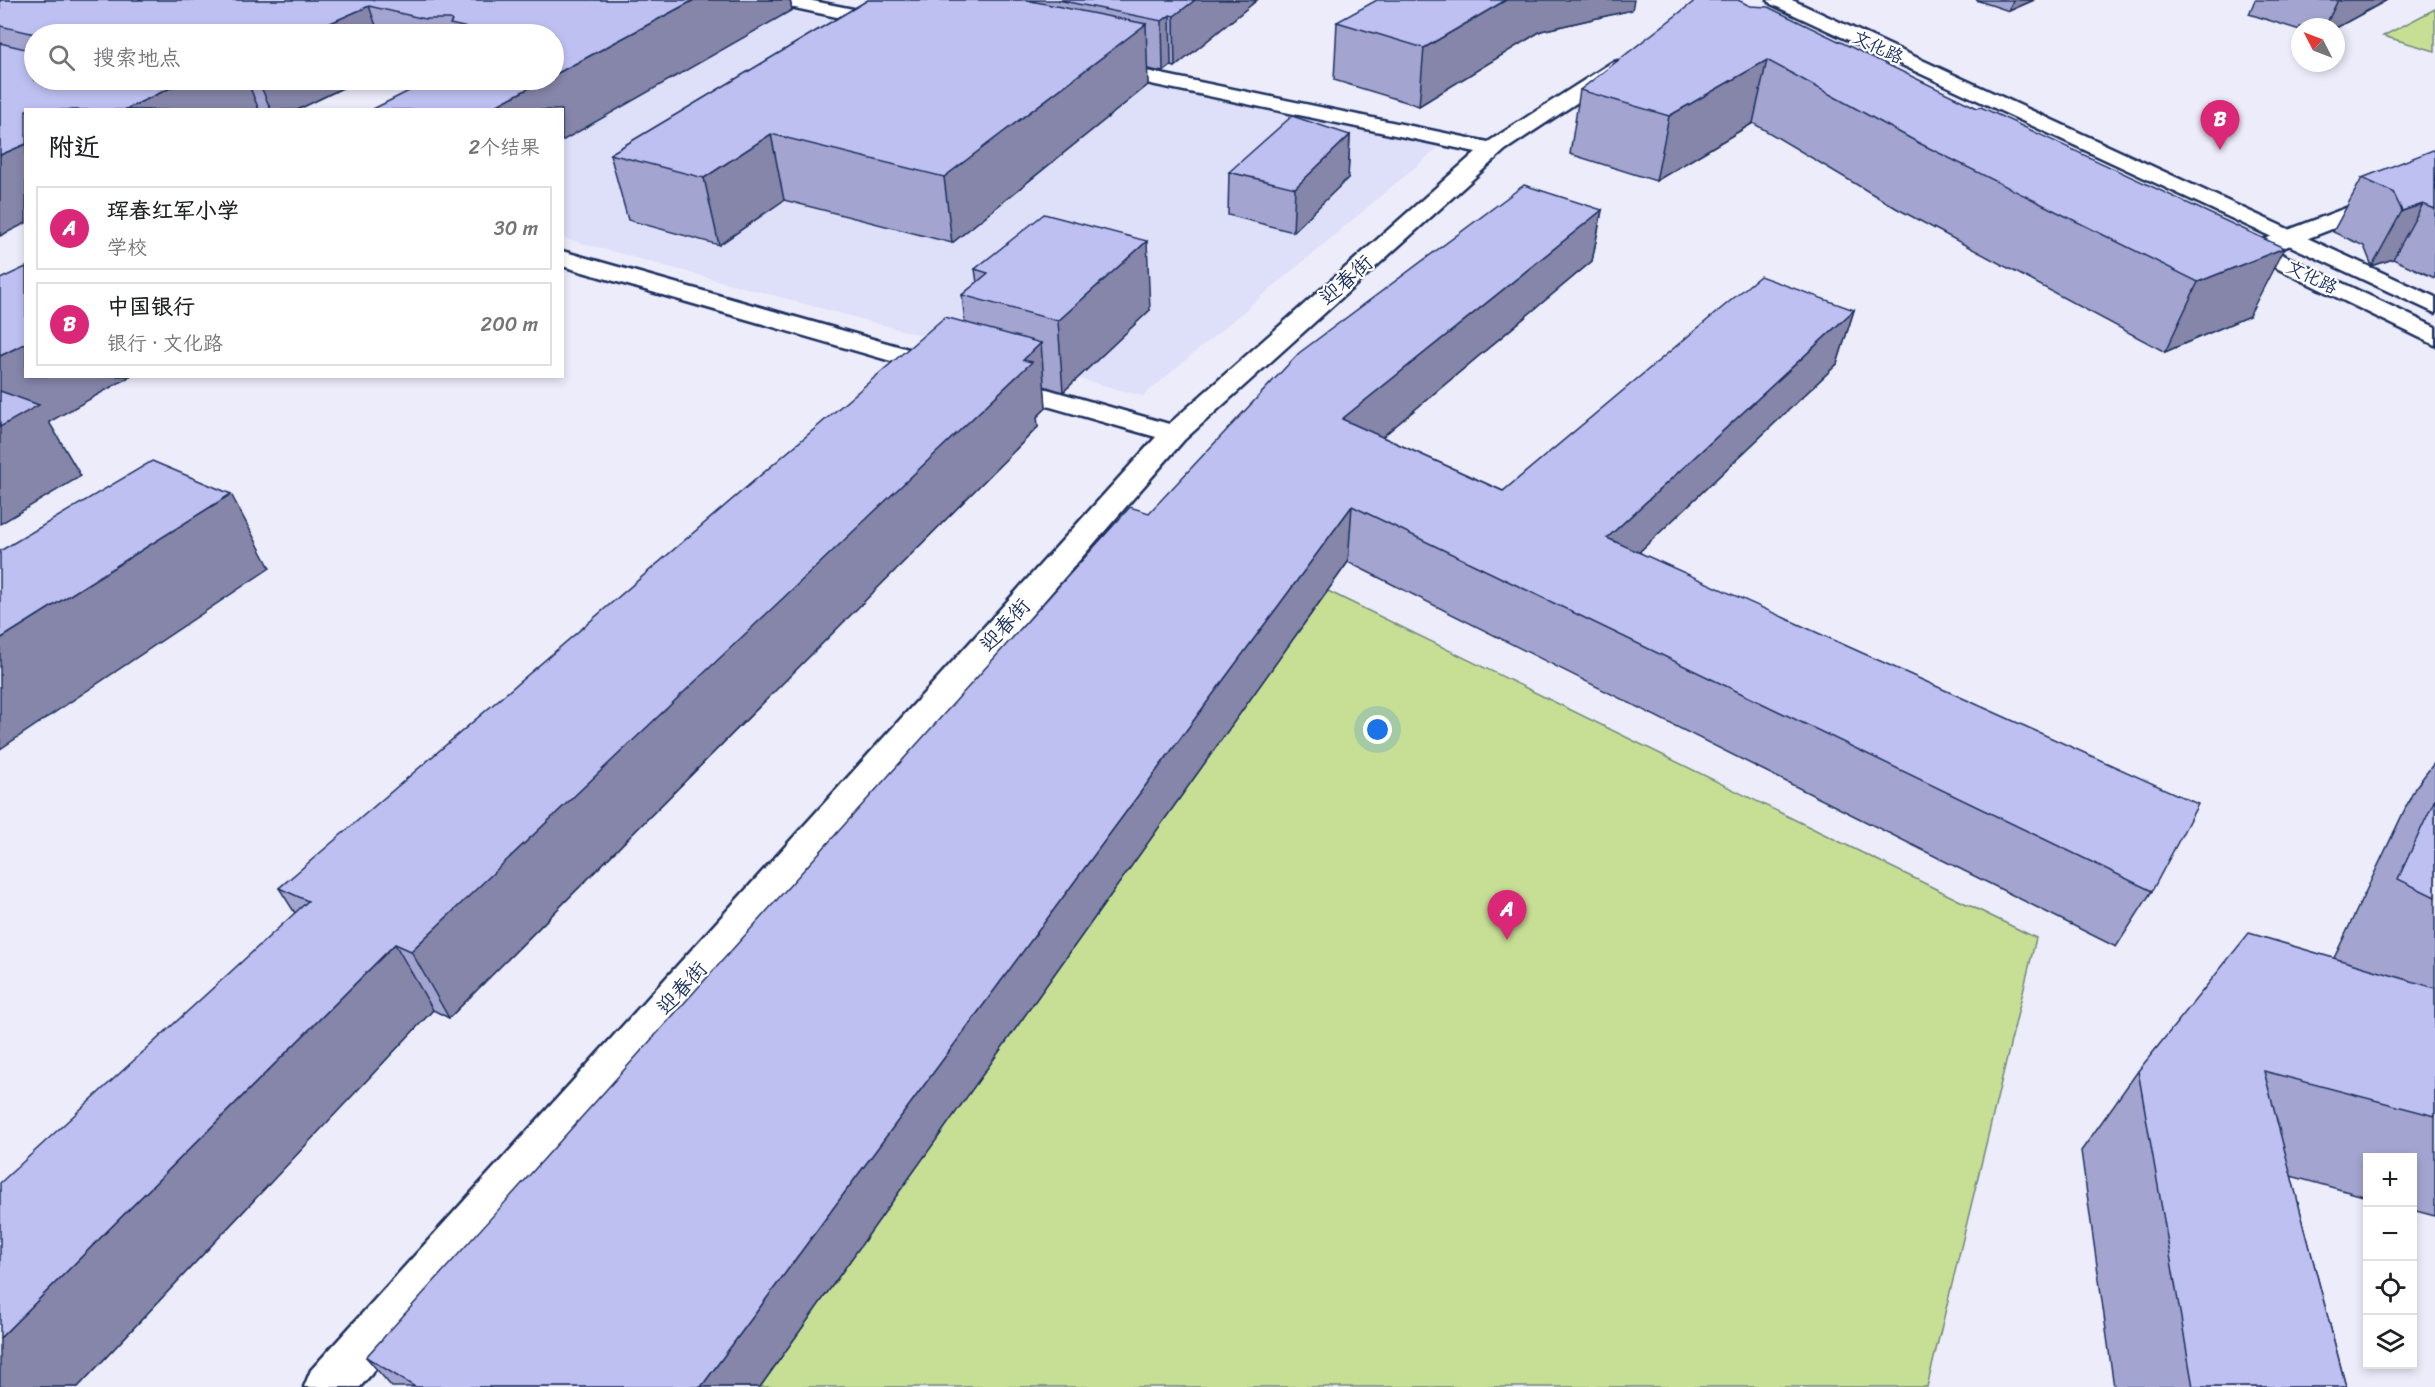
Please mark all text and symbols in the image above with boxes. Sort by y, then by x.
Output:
north arrow [2291,18,2345,72]
street label: 文化路 [1847,21,1909,73]
search box [24,24,564,90]
text: 搜索地点 [93,38,181,77]
icon: search [45,41,78,74]
pin: B [2200,100,2240,150]
text: 附近 [48,124,100,170]
text: 2个结果 [468,130,540,165]
text: 珲春红军小学 [107,191,239,230]
text: A [63,211,76,246]
text: 30 m [494,211,538,246]
text: 学校 [107,230,147,265]
street label: 迎春街 [1310,245,1382,315]
street label: 文化路 [2281,251,2343,303]
text: 中国银行 [107,287,195,326]
text: B [63,307,76,342]
text: 200 m [481,307,538,342]
text: 银行 · 文化路 [107,326,223,361]
street label: 迎春街 [970,589,1040,661]
your location [1363,715,1392,744]
pin: A [1488,890,1526,940]
street label: 迎春街 [647,952,717,1024]
map controls [2363,1153,2417,1369]
button: + [2363,1153,2417,1207]
button: − [2363,1207,2417,1261]
button: locate [2363,1261,2417,1315]
button: layers [2363,1315,2417,1369]

